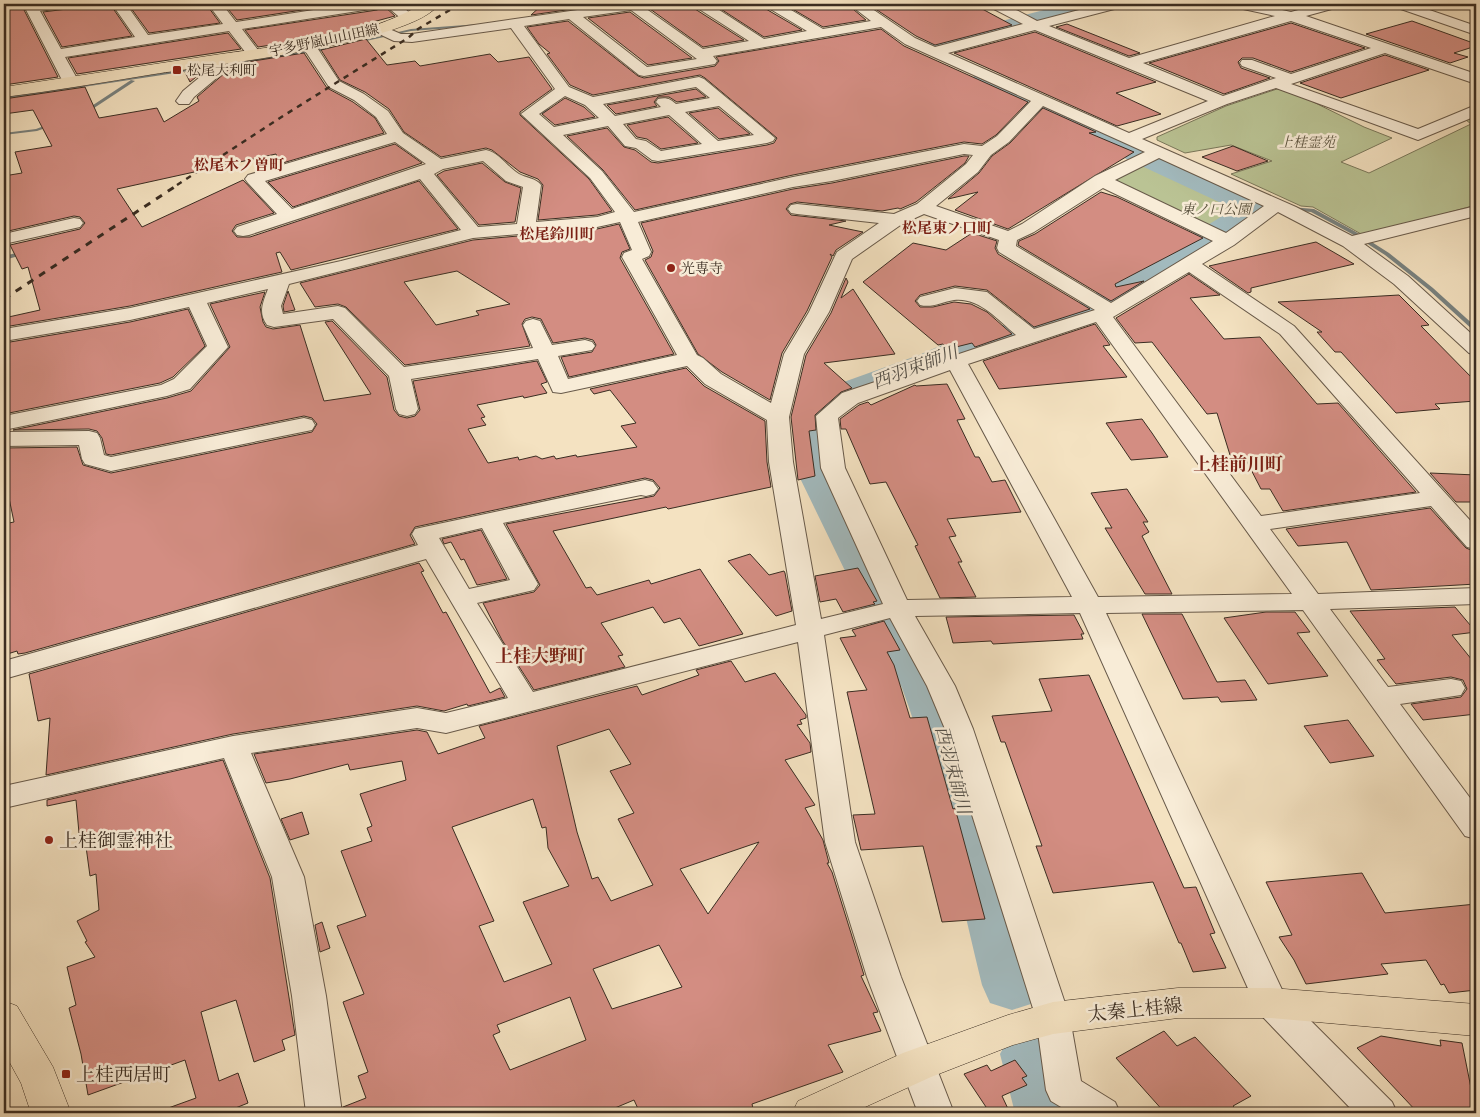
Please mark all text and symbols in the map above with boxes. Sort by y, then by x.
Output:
street label: 宇多野嵐山山田線 [268,21,381,60]
place label: 松尾大利町 [187,62,257,79]
marker: 松尾大利町 [171,64,183,76]
park label: 上桂霊苑 [1279,134,1337,151]
district label: 松尾木ノ曽町 [194,156,284,174]
park label: 東ノ口公園 [1181,201,1253,218]
district label: 松尾東ノ口町 [902,219,992,237]
district label: 松尾鈴川町 [519,225,595,243]
place label: 光専寺 [681,260,723,277]
marker: 光専寺 [665,262,677,274]
water label: 西羽束師川 [869,341,963,393]
district label: 上桂前川町 [1193,454,1283,475]
district label: 上桂大野町 [495,646,585,667]
water label: 西羽束師川 [931,724,975,818]
place label: 上桂御霊神社 [59,830,173,852]
marker: 上桂御霊神社 [43,834,55,846]
street label: 太秦上桂線 [1087,994,1184,1026]
place label: 上桂西居町 [76,1064,171,1086]
marker: 上桂西居町 [60,1068,72,1080]

